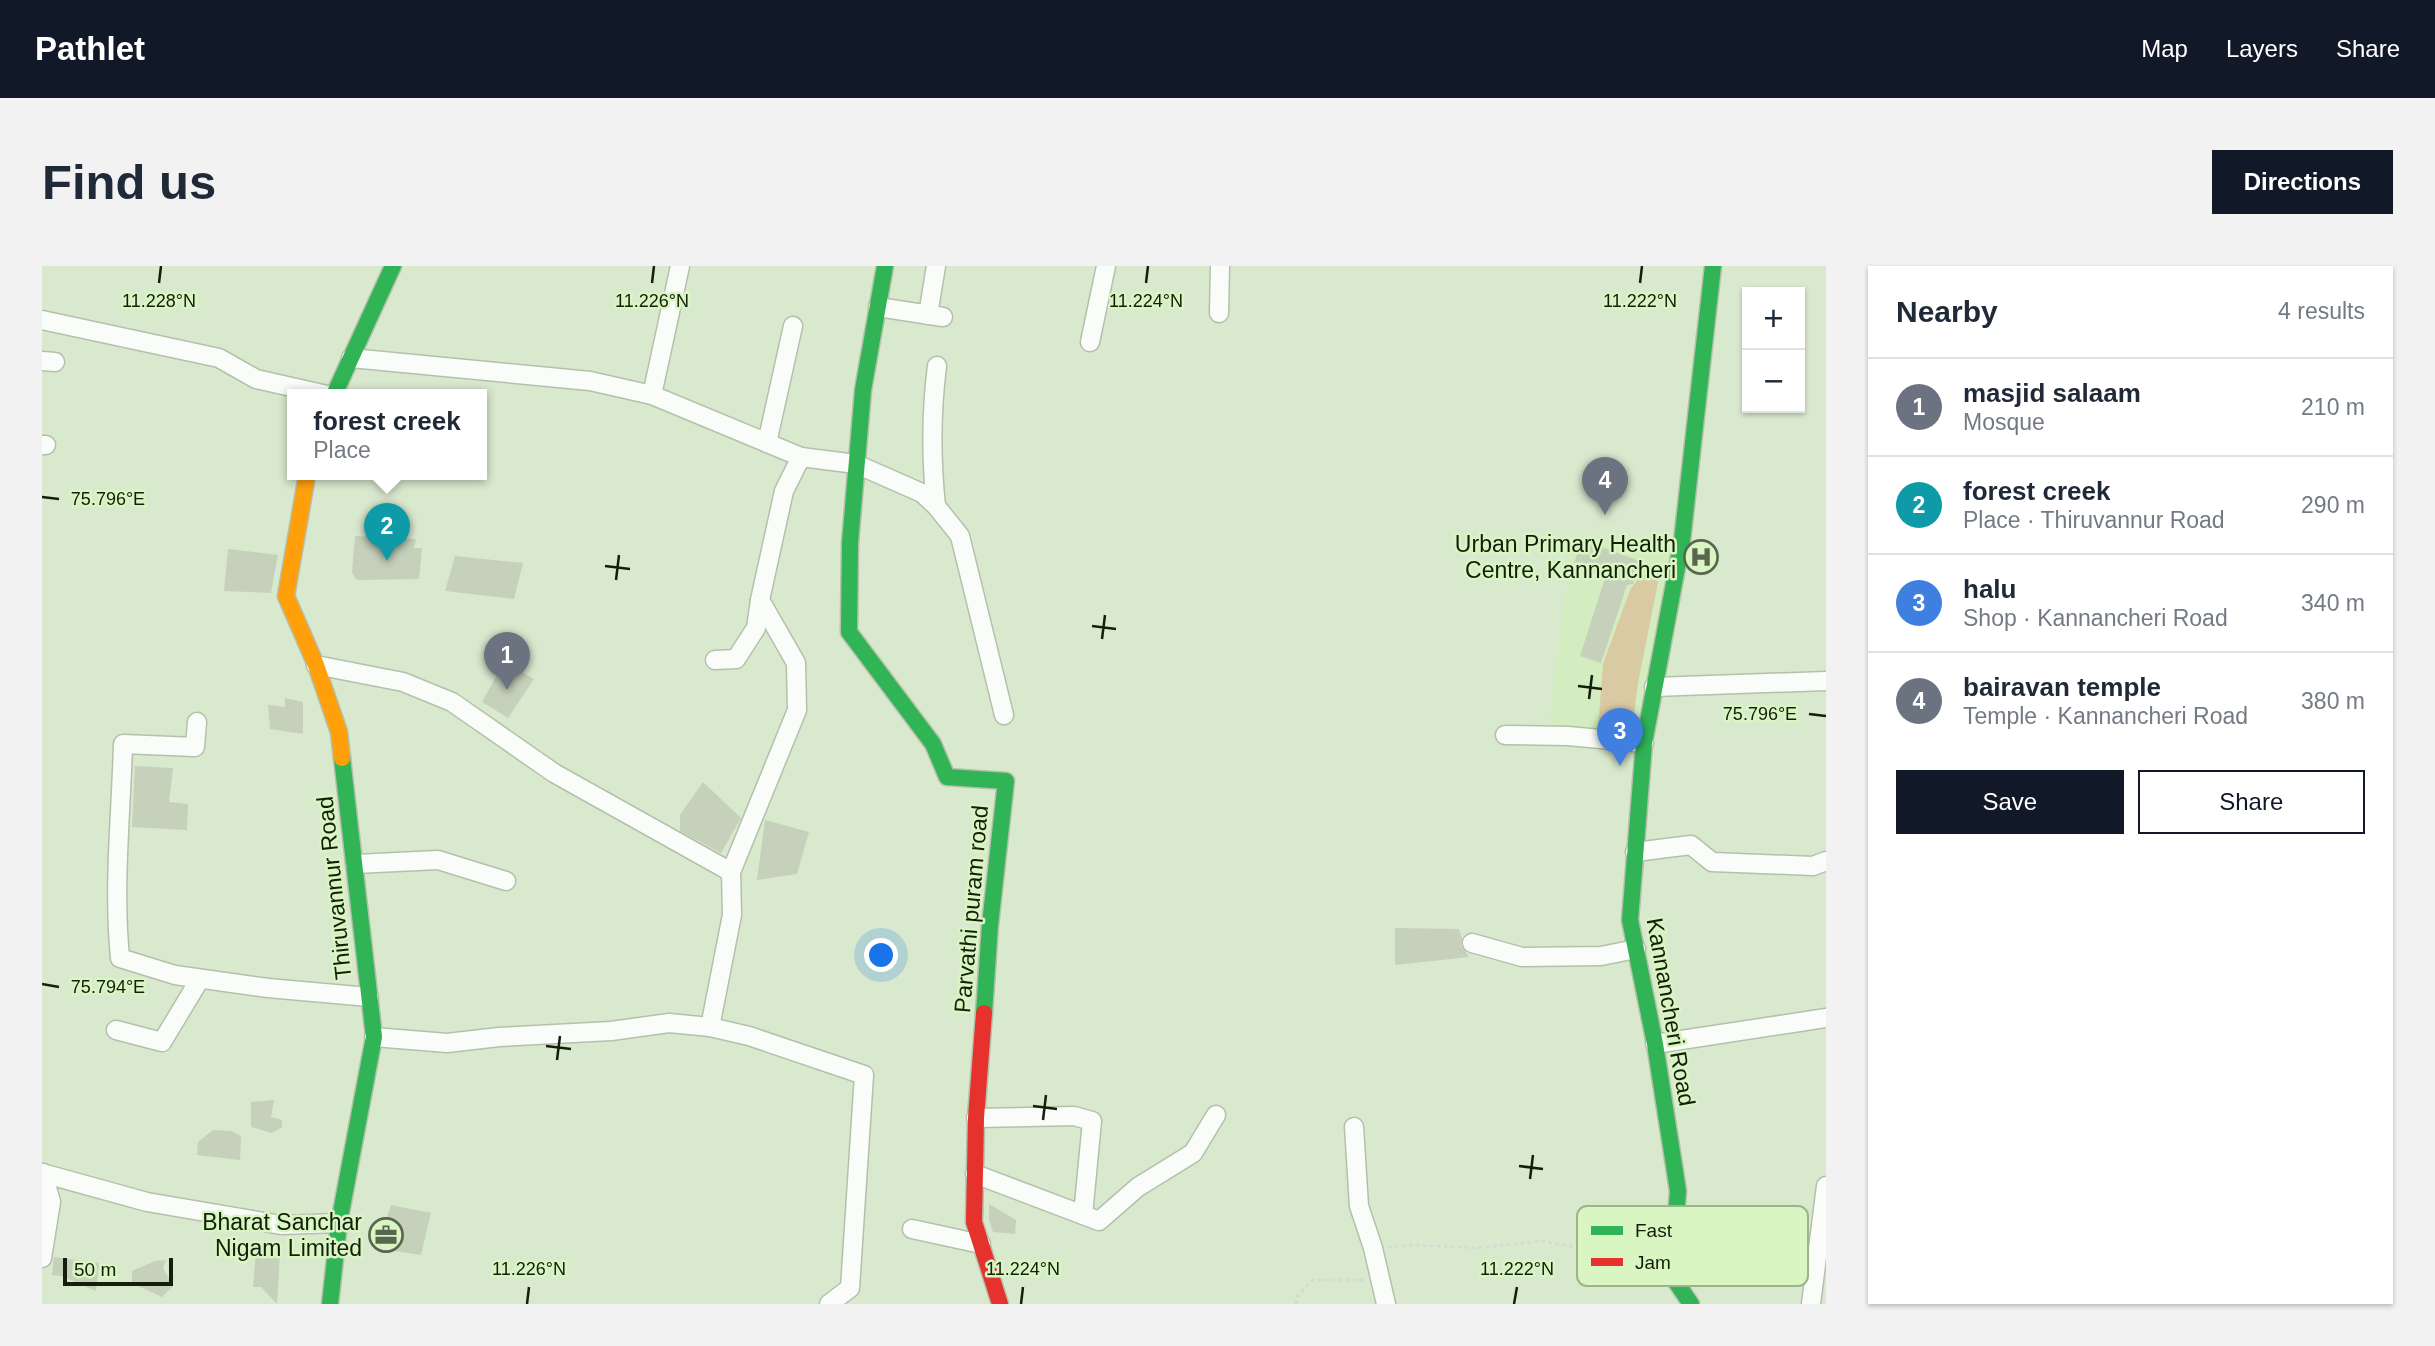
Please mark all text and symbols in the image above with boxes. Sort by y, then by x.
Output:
text: Pathlet [35,30,145,67]
text: Map [2141,35,2188,62]
text: Layers [2226,35,2298,62]
text: Share [2336,35,2400,62]
button: Directions [2212,150,2393,214]
text: Find us [42,155,216,209]
map controls [1742,287,1805,413]
button: + [1742,287,1805,350]
text: 11.228°N [122,291,196,311]
text: 11.226°N [615,291,689,311]
text: 11.224°N [1109,291,1183,311]
text: 11.222°N [1603,291,1677,311]
text: Nearby [1896,295,1998,328]
text: 4 results [2278,298,2365,324]
button: − [1742,350,1805,413]
text: masjid salaam [1963,378,2141,408]
popup [287,389,487,480]
text: 1 [1913,394,1925,420]
text: 210 m [2301,394,2365,420]
text: forest creek [313,406,461,436]
text: Mosque [1963,409,2045,435]
text: Place [313,437,371,463]
pin: 4 [1582,457,1628,515]
text: forest creek [1963,476,2110,506]
text: 75.796°E [71,489,145,509]
text: 2 [1913,492,1925,518]
text: 290 m [2301,492,2365,518]
pin: 2 [364,503,410,561]
text: Place · Thiruvannur Road [1963,507,2225,533]
place label: Urban Primary Health Centre, Kannancheri [1455,531,1676,583]
hospital icon: Urban Primary Health Centre, Kannancheri [1682,538,1720,576]
text: halu [1963,574,2016,604]
text: 3 [1913,590,1925,616]
text: 340 m [2301,590,2365,616]
text: Shop · Kannancheri Road [1963,605,2228,631]
pin: 1 [484,632,530,690]
text: bairavan temple [1963,672,2161,702]
text: 4 [1913,688,1925,714]
text: 380 m [2301,688,2365,714]
text: Temple · Kannancheri Road [1963,703,2248,729]
text: 75.796°E [1723,704,1797,724]
pin: 3 [1597,708,1643,766]
button: Save [1896,770,2124,834]
button: Share [2138,770,2365,834]
street label: Thiruvannur Road [311,795,357,981]
street label: Parvathi puram road [949,804,993,1014]
street label: Kannancheri Road [1642,916,1700,1108]
your location [864,938,898,972]
text: 75.794°E [71,977,145,997]
legend [1577,1206,1808,1286]
place label: Bharat Sanchar Nigam Limited [202,1209,362,1261]
office icon: Bharat Sanchar Nigam Limited [367,1216,405,1254]
text: Fast [1635,1220,1673,1241]
text: Jam [1635,1252,1671,1273]
scale bar [63,1255,173,1287]
text: 50 m [74,1259,116,1280]
text: 11.226°N [492,1259,566,1279]
text: 11.224°N [986,1259,1060,1279]
text: 11.222°N [1480,1259,1554,1279]

